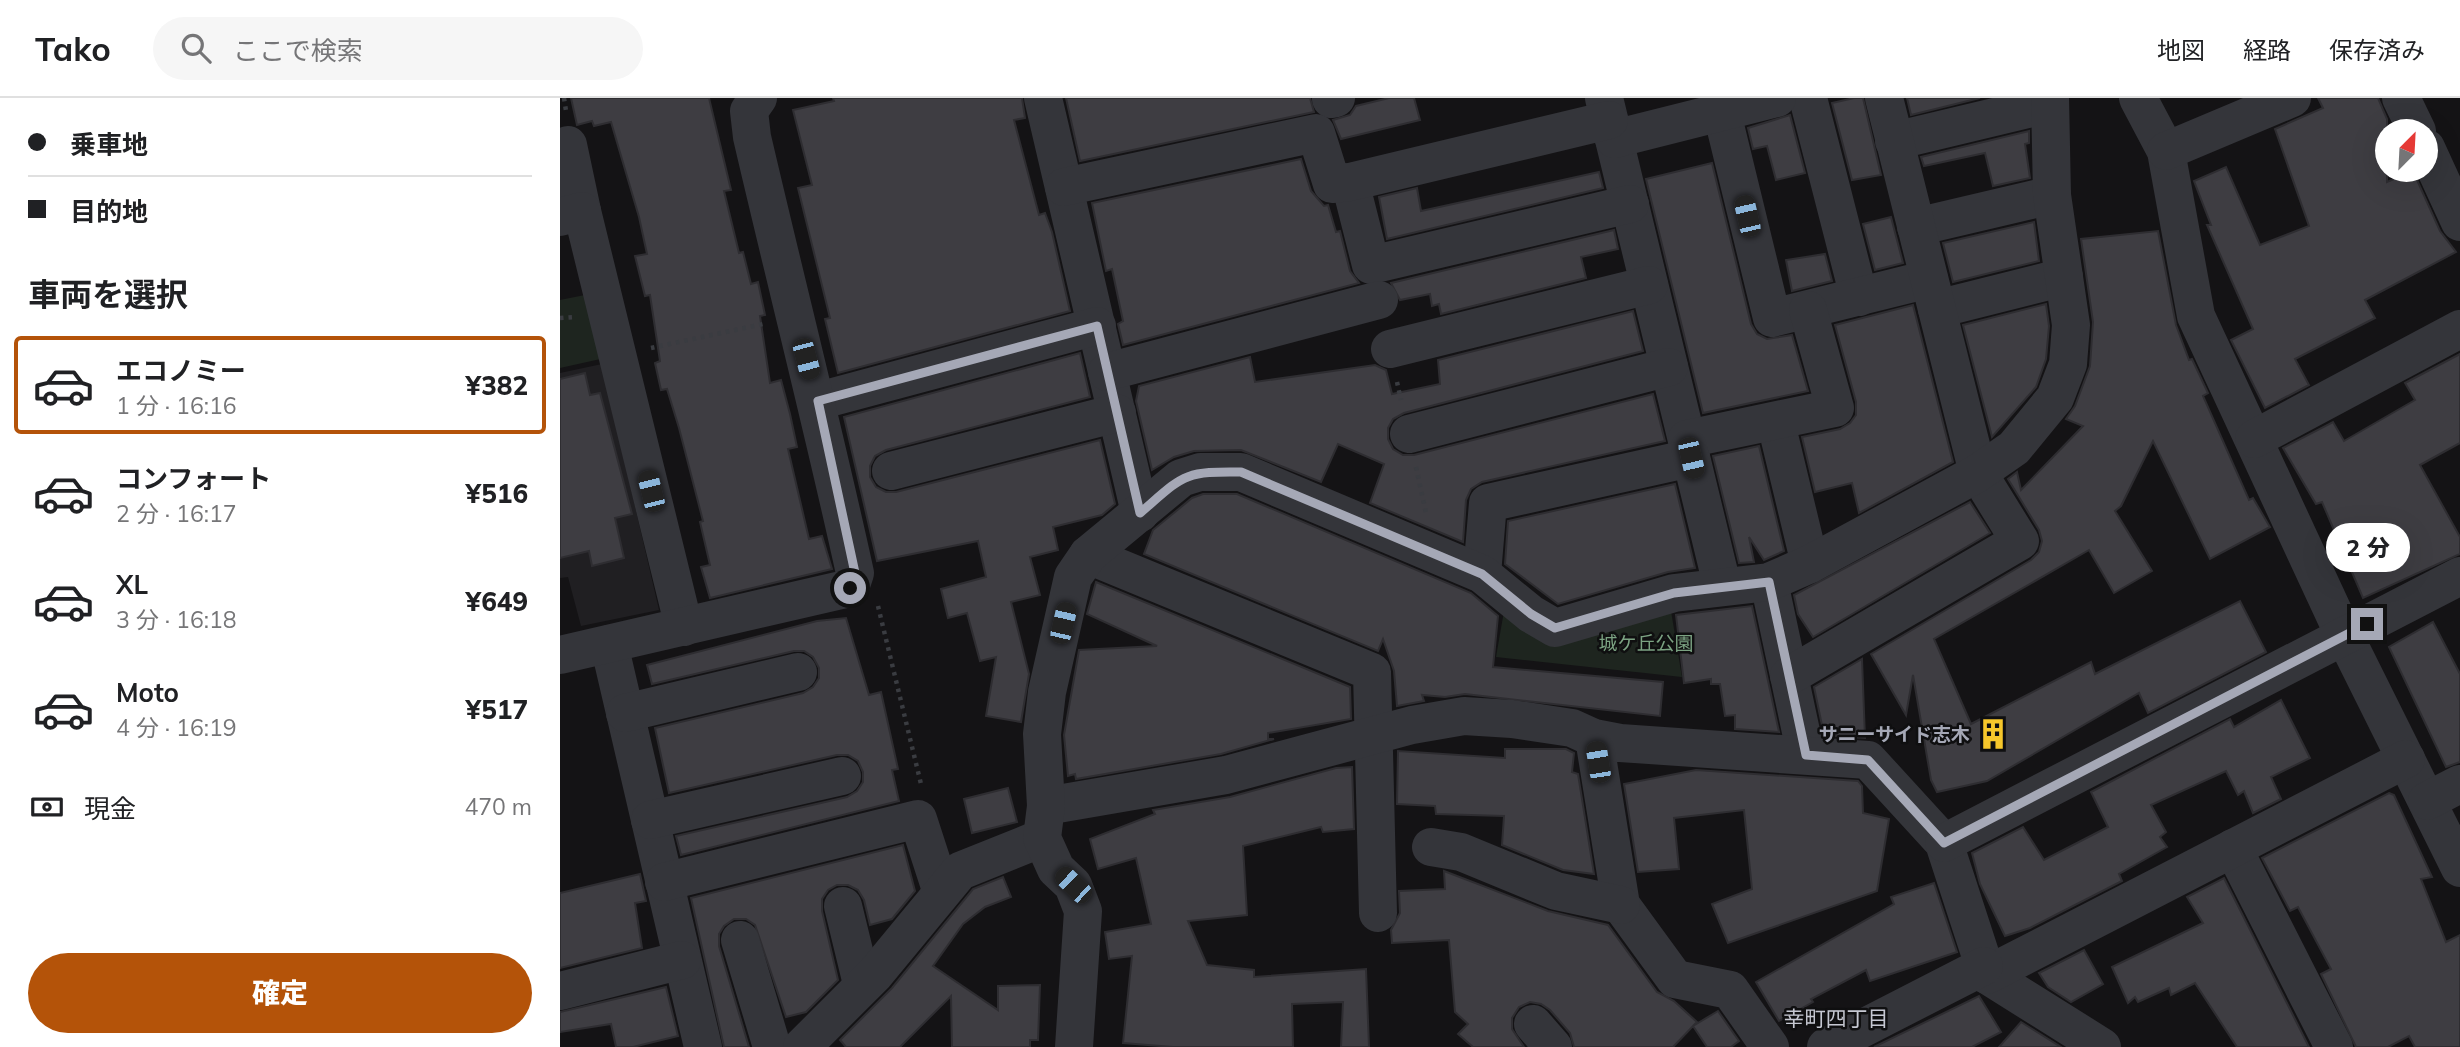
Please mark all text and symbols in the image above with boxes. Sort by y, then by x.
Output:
search box [153,17,643,80]
text: Tako [35,28,111,69]
icon: search [177,29,215,67]
text: ここで検索 [233,34,363,67]
text: 地図 [2157,35,2205,65]
text: 経路 [2243,35,2291,65]
text: 保存済み [2329,35,2425,65]
north arrow [2375,119,2438,182]
map controls [2375,119,2438,182]
text: 乗車地 [70,128,148,161]
car [1733,193,1762,239]
text: 目的地 [70,195,148,228]
text: 車両を選択 [28,274,188,314]
car [791,336,822,382]
icon: car [32,354,95,417]
text: エコノミー [116,354,246,387]
text: ¥382 [466,369,528,402]
text: 1 分 · 16:16 [116,391,237,420]
car [1677,435,1706,481]
icon: car [32,462,95,525]
text: コンフォート [116,462,271,495]
car [636,468,667,514]
text: ¥516 [466,477,528,510]
text: 2 分 · 16:17 [116,499,237,528]
callout: 2 分 [2325,522,2409,572]
text: 2 分 [2346,533,2390,562]
text: XL [116,568,148,601]
icon: car [32,570,95,633]
route start [834,572,866,604]
text: ¥649 [466,585,528,618]
car [1049,600,1078,646]
text: 3 分 · 16:18 [116,605,237,634]
route end [2351,608,2383,640]
park label: 城ケ丘公園 [1598,631,1694,655]
text: Moto [116,676,179,709]
icon: car [32,678,95,741]
text: ¥517 [466,693,528,726]
text: 4 分 · 16:19 [116,713,237,742]
building icon: サニーサイド志木 [1976,717,2010,751]
place label: サニーサイド志木 [1818,722,1970,746]
car [1585,740,1612,784]
icon: cash [28,788,66,826]
text: 現金 [84,792,136,825]
text: 470 m [464,792,532,821]
car [1051,863,1096,907]
button: 確定 [28,953,532,1033]
district label: 幸町四丁目 [1784,1005,1889,1031]

